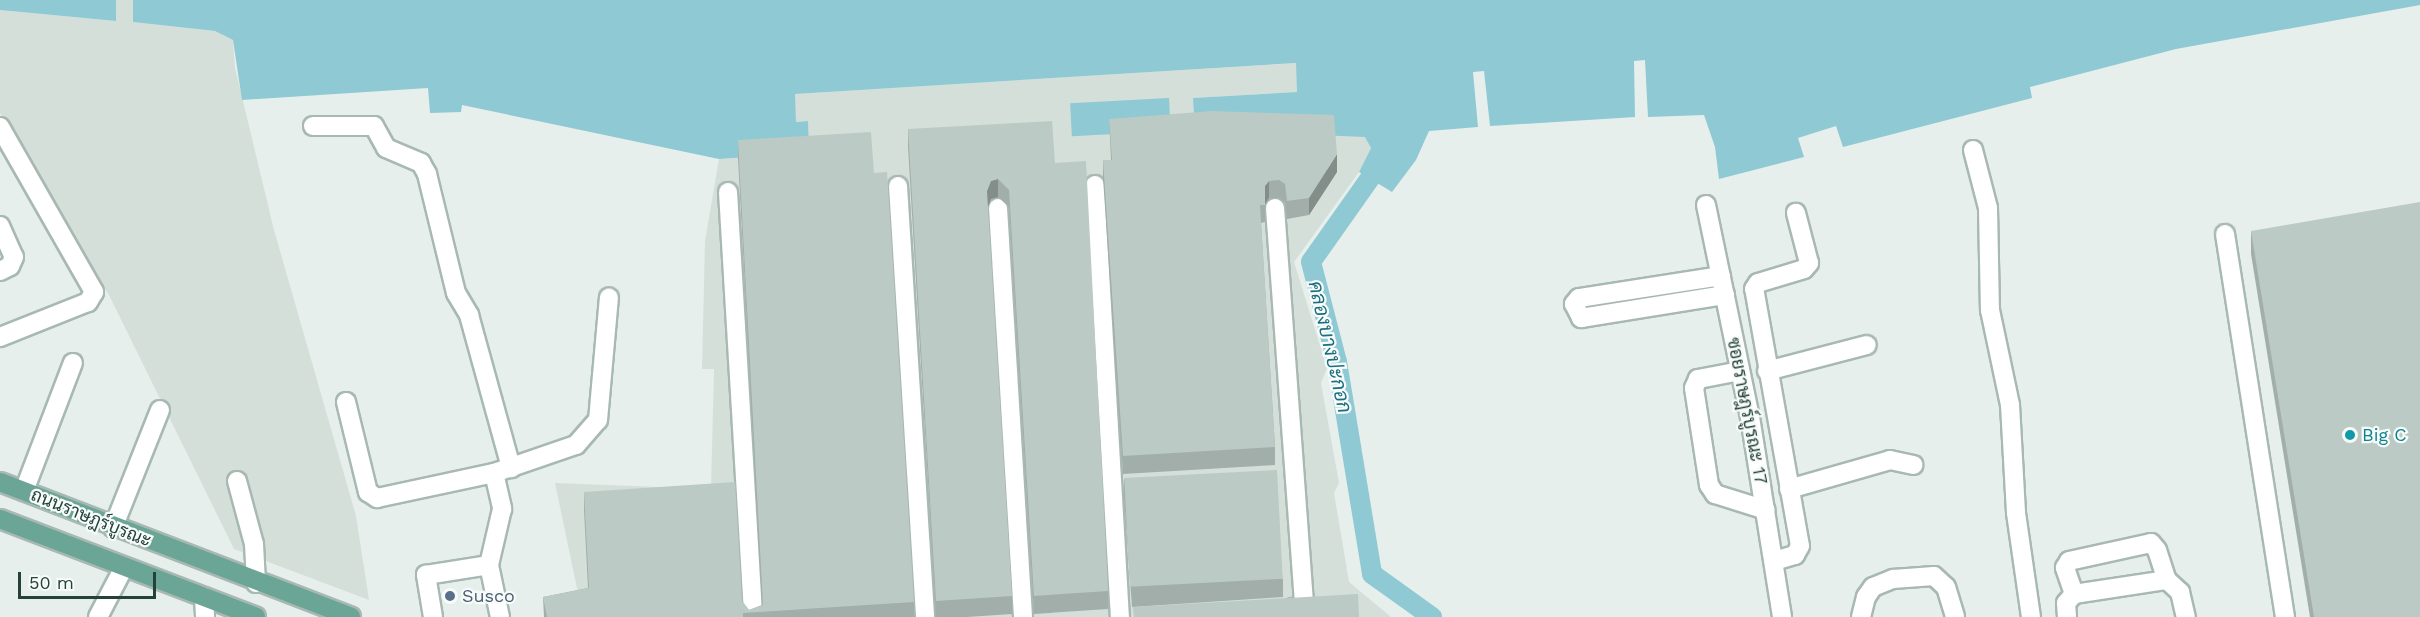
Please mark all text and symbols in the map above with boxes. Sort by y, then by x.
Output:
water label: คลองบางปะกอก [1303,279,1357,415]
street label: ซอยราษฎร์บูรณะ 17 [1722,336,1772,486]
place label: Big C [2362,424,2407,446]
marker: Big C [2343,428,2357,442]
street label: ถนนราษฎร์บูรณะ [28,484,154,552]
scale bar [21,560,159,598]
text: 50 m [29,572,74,593]
place label: Susco [462,585,515,607]
marker: Susco [443,589,457,603]

